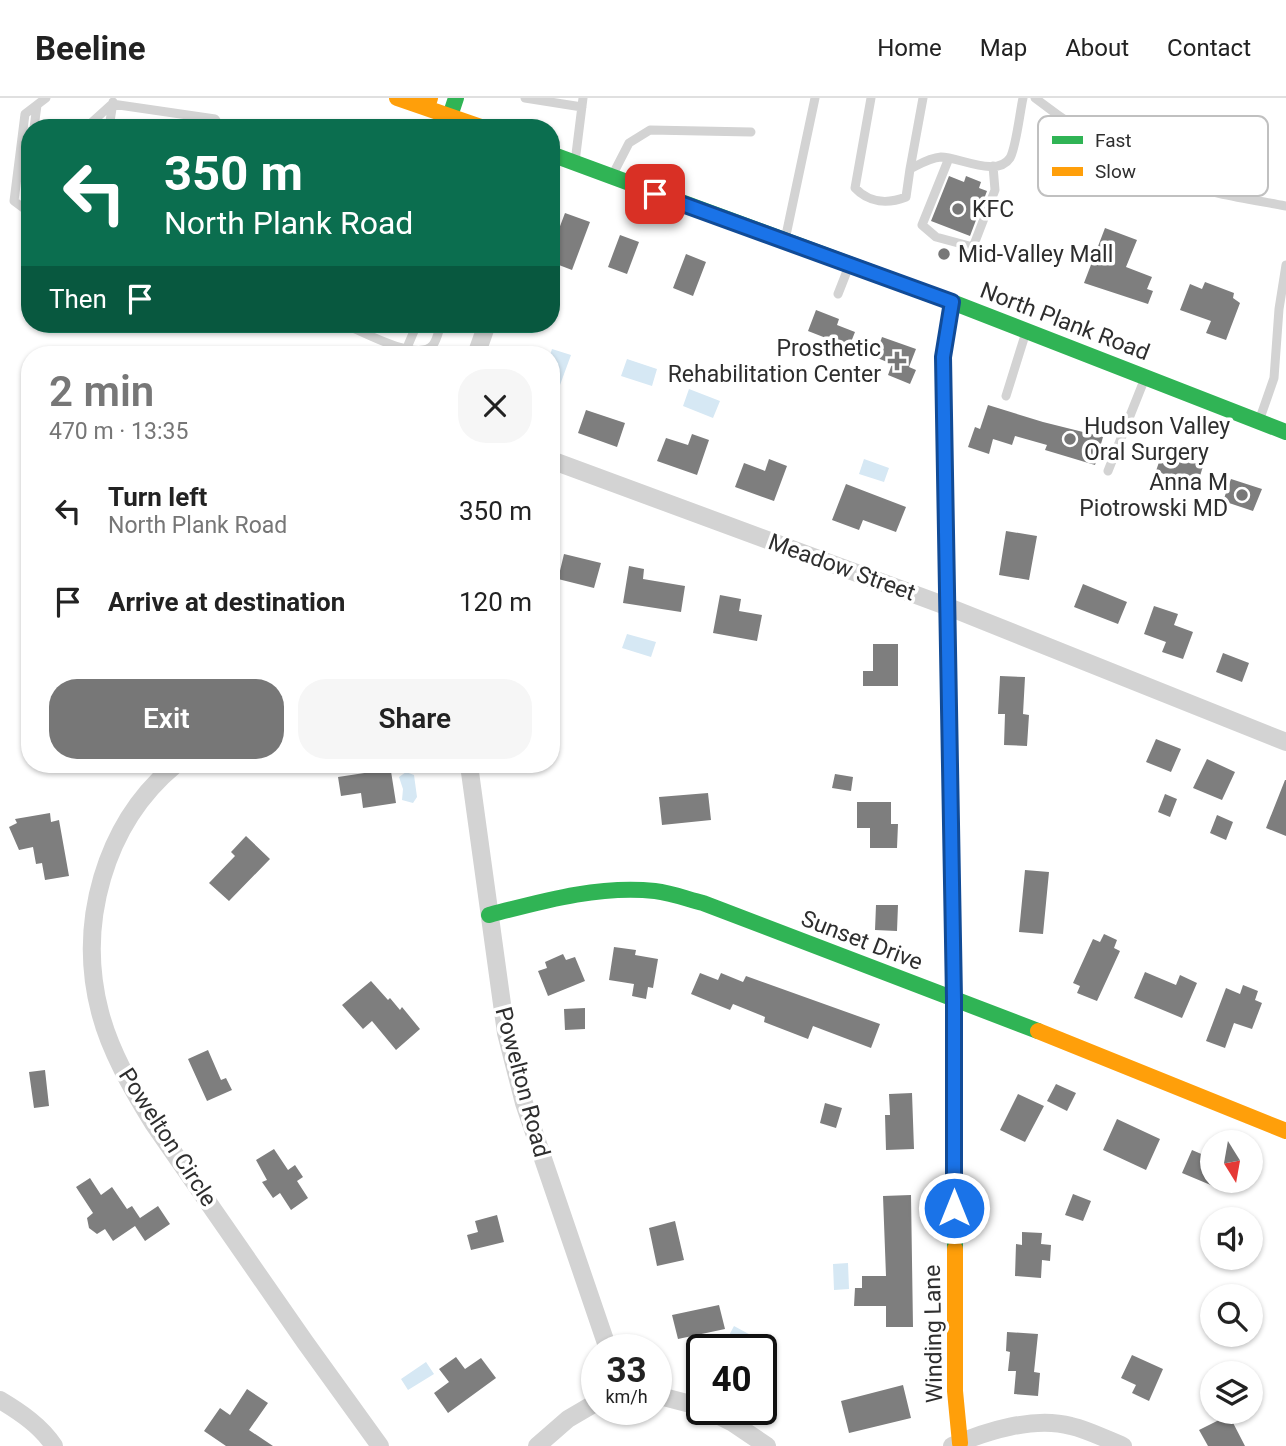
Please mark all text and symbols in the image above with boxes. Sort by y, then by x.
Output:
text: Beeline [35,29,146,68]
text: Home [877,34,942,62]
text: Map [980,34,1027,62]
text: About [1065,34,1129,62]
text: Contact [1167,34,1251,62]
legend [1038,116,1268,196]
text: Fast [1095,129,1132,152]
text: 350 m [164,145,303,202]
icon: left [49,147,140,238]
text: Slow [1095,160,1136,183]
pin [625,164,685,224]
icon: arrive [636,175,674,213]
place label: KFC [972,196,1014,223]
marker: KFC [950,201,966,217]
text: North Plank Road [164,204,413,242]
place label: Mid-Valley Mall [958,241,1113,268]
marker: Mid-Valley Mall [936,246,952,262]
street label: North Plank Road [976,277,1153,366]
icon: arrive [121,280,159,318]
text: Then [49,284,107,314]
place label: Prosthetic Rehabilitation Center [668,335,881,388]
marker: Prosthetic Rehabilitation Center [887,351,907,371]
text: 2 min [49,367,154,416]
button: close [458,369,532,443]
place label: Hudson Valley Oral Surgery [1084,413,1230,466]
text: 470 m · 13:35 [49,418,188,445]
marker: Hudson Valley Oral Surgery [1062,431,1078,447]
place label: Anna M Piotrowski MD [1079,469,1228,522]
text: Turn left [108,482,207,512]
marker: Anna M Piotrowski MD [1234,487,1250,503]
icon: left [49,492,87,530]
text: 350 m [459,496,532,526]
text: North Plank Road [108,512,287,539]
street label: Meadow Street [765,528,919,607]
icon: arrive [49,583,87,621]
text: Arrive at destination [108,587,345,617]
text: 120 m [459,587,532,617]
button: Exit [49,679,284,759]
button: Share [298,679,532,759]
street label: Sunset Drive [797,905,926,976]
street label: Powelton Road [490,1004,556,1160]
street label: Powelton Circle [113,1063,222,1211]
north arrow [1200,1130,1264,1194]
map controls [1200,1130,1263,1424]
position arrow [917,1171,991,1245]
button: sound [1200,1207,1263,1270]
street label: Winding Lane [919,1265,948,1403]
button: search [1200,1284,1263,1347]
speed limit sign: 40 [686,1334,777,1425]
text: 33 [606,1350,647,1391]
button: layers [1200,1361,1263,1424]
text: km/h [605,1386,648,1407]

